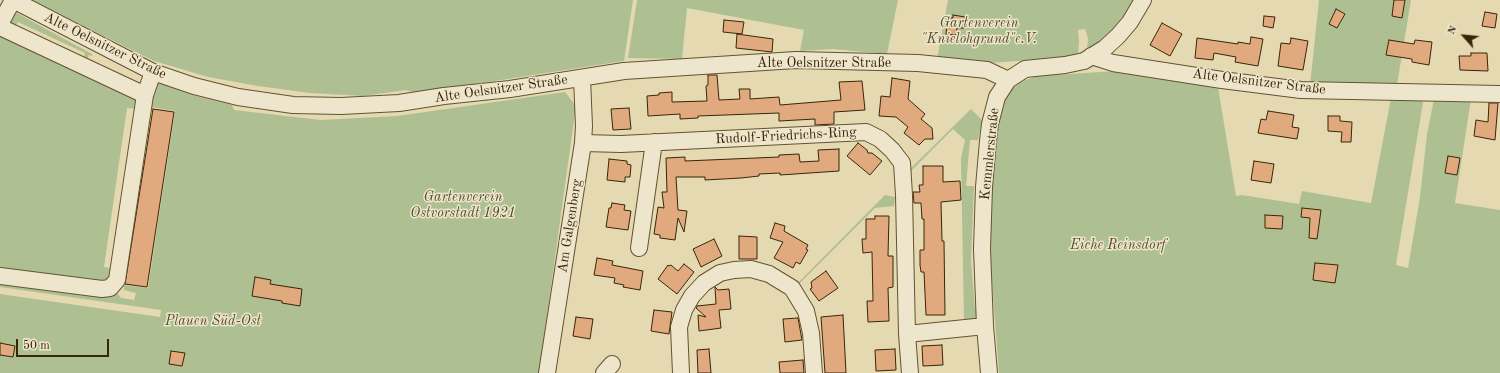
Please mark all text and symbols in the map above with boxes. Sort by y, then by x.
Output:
street label: Alte Oelsnitzer Straße [41,9,169,83]
park label: Gartenverein "Knielohgrund"e.V. [921,15,1037,48]
north arrow [1444,16,1484,56]
text: N [1446,24,1460,37]
street label: Alte Oelsnitzer Straße [757,55,891,71]
street label: Alte Oelsnitzer Straße [1191,65,1327,99]
street label: Alte Oelsnitzer Straße [433,71,569,107]
street label: Kemmlerstraße [977,107,1003,201]
street label: Rudolf-Friedrichs-Ring [715,124,857,148]
street label: Am Galgenberg [554,178,586,274]
park label: Gartenverein Ostvorstadt 1921 [410,189,516,222]
park label: Eiche Reinsdorf [1070,237,1166,253]
park label: Plauen Süd-Ost [165,313,261,329]
scale bar [18,331,111,357]
text: 50 m [23,340,50,352]

